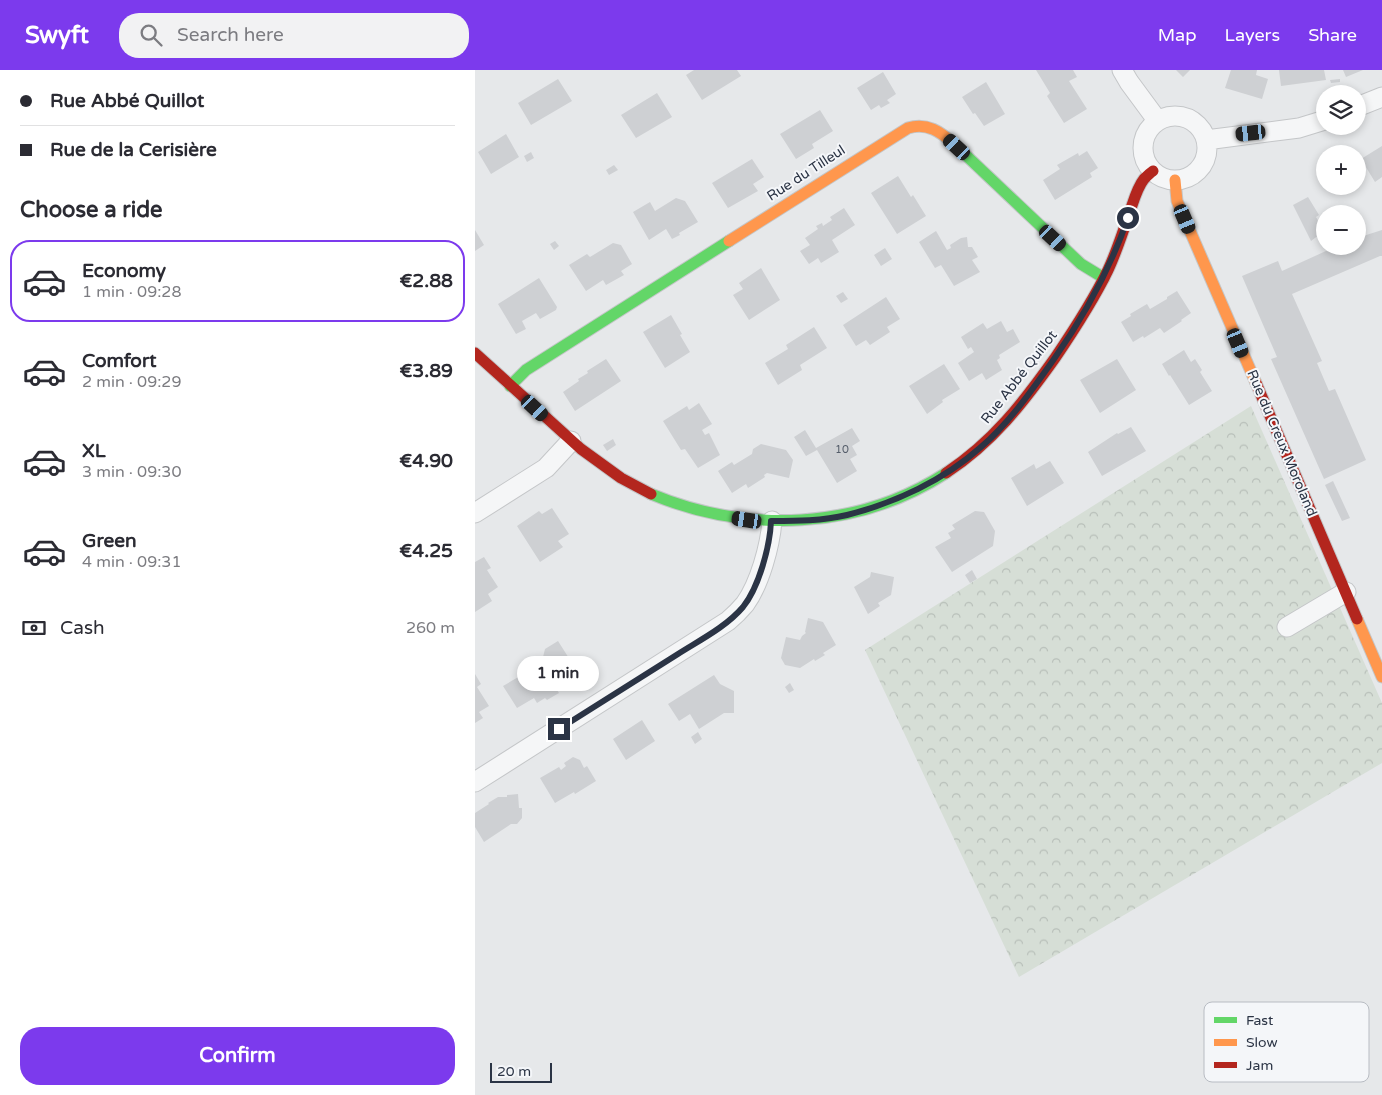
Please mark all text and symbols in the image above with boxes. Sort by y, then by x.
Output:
search box [119,13,469,58]
text: Swyft [25,21,89,50]
icon: search [137,21,165,49]
text: Search here [177,24,284,46]
text: Map [1158,24,1197,46]
text: Layers [1225,24,1280,46]
text: Share [1308,24,1357,46]
map controls [1316,85,1366,255]
button: layers [1316,85,1366,135]
text: Rue Abbé Quillot [50,90,204,112]
car [1235,124,1266,142]
car [940,131,973,163]
text: Rue de la Cerisière [50,139,217,161]
street label: Rue du Tilleul [764,141,848,205]
button: + [1316,145,1366,195]
text: Choose a ride [20,197,163,223]
car [1172,202,1197,236]
button: − [1316,205,1366,255]
route start [1117,207,1139,229]
car [1036,222,1069,254]
icon: car [22,259,67,304]
text: Economy [82,260,166,282]
text: €2.88 [399,270,453,292]
text: 1 min · 09:28 [82,282,181,302]
street label: Rue Abbé Quillot [977,326,1061,427]
car [1225,326,1250,360]
icon: car [22,349,67,394]
text: Comfort [82,350,156,372]
text: €3.89 [399,360,453,382]
street label: Rue du Creux Moroland [1243,367,1321,519]
text: 2 min · 09:29 [82,372,181,392]
car [518,392,551,424]
icon: car [22,439,67,484]
text: XL [82,440,106,462]
house number: 10 [835,443,849,456]
text: €4.90 [399,450,453,472]
text: 3 min · 09:30 [82,462,181,482]
car [731,510,762,530]
icon: car [22,529,67,574]
text: Green [82,530,136,552]
text: €4.25 [399,540,453,562]
text: 4 min · 09:31 [82,552,181,572]
icon: cash [20,614,48,642]
text: Cash [60,617,105,639]
text: 260 m [406,618,455,638]
callout: 1 min [518,656,600,692]
text: 1 min [537,663,579,683]
route end [548,718,570,740]
legend [1204,1002,1369,1082]
text: Fast [1246,1012,1274,1029]
button: Confirm [20,1027,455,1085]
text: Slow [1246,1034,1278,1051]
text: Jam [1246,1057,1273,1074]
scale bar [490,1060,553,1083]
text: 20 m [497,1063,531,1080]

